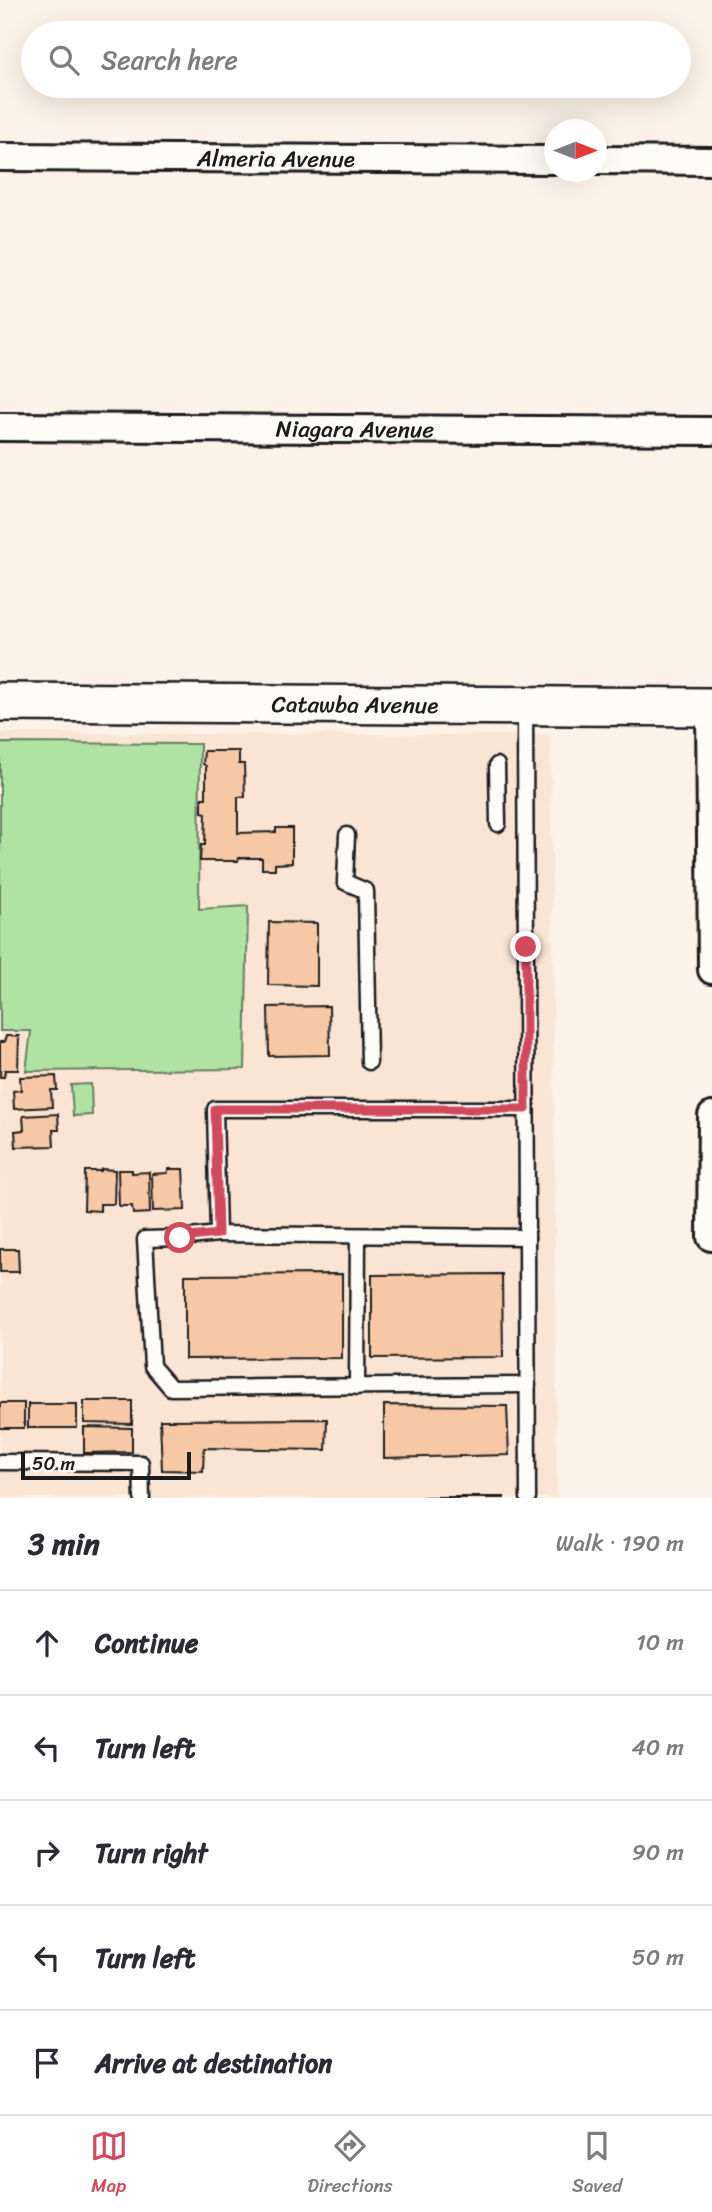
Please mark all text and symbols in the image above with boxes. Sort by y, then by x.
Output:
search box [21,21,691,98]
text: Search here [101,37,238,83]
icon: search [45,41,83,79]
north arrow [544,119,607,182]
street label: Almeria Avenue [196,138,355,180]
street label: Niagara Avenue [276,409,434,450]
street label: Catawba Avenue [271,684,438,726]
route end [510,931,541,962]
route start [164,1222,195,1253]
text: 50 m [32,1447,75,1480]
scale bar [21,1449,191,1481]
text: 3 min [28,1517,100,1571]
text: Walk · 190 m [556,1523,684,1564]
text: Continue [95,1620,198,1666]
text: 10 m [636,1622,684,1663]
icon: ahead [28,1624,66,1662]
text: Turn left [95,1725,195,1771]
text: 40 m [631,1727,684,1768]
icon: left [28,1729,66,1767]
text: Turn right [95,1830,208,1876]
text: 90 m [632,1832,684,1873]
icon: right [28,1834,66,1872]
text: Turn left [95,1935,195,1981]
text: 50 m [632,1937,684,1978]
icon: left [28,1939,66,1977]
text: Arrive at destination [95,2040,332,2086]
icon: arrive [28,2044,66,2082]
tab: Map [90,2127,128,2202]
tab: Directions [307,2127,393,2202]
tab: Saved [572,2127,622,2202]

